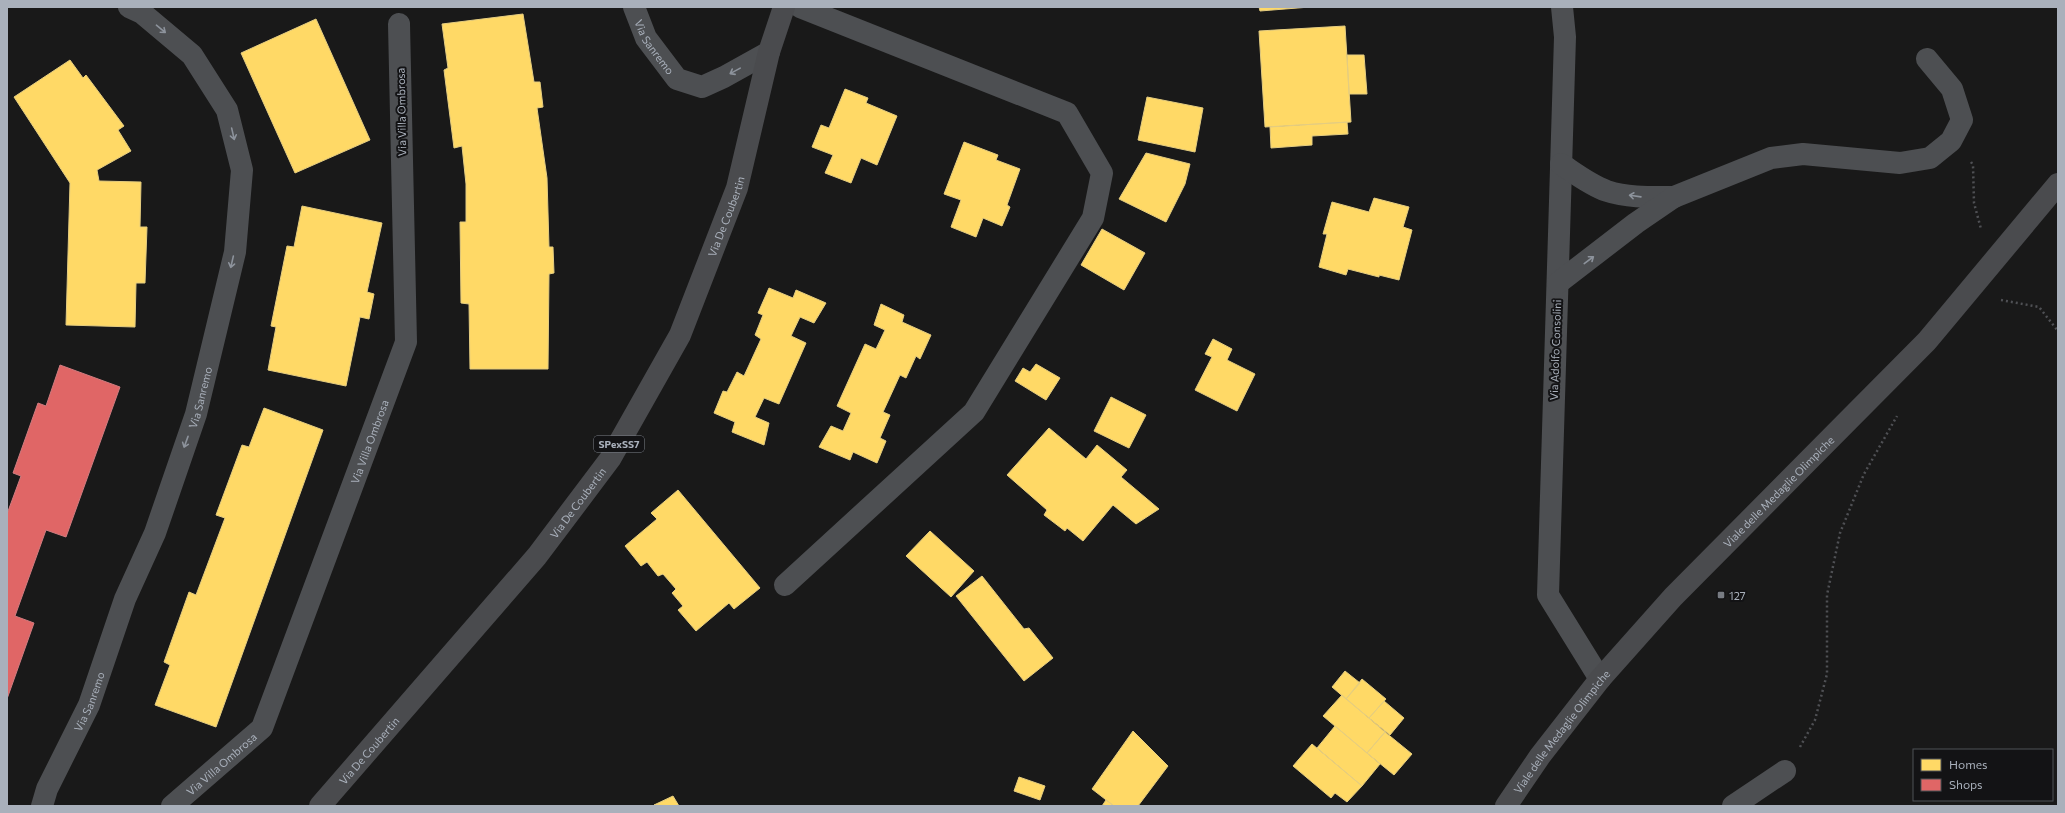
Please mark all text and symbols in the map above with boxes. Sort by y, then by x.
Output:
street label: Via Sanremo [633,17,678,77]
one-way arrow [155,25,166,34]
street label: Via Villa Ombrosa [394,68,408,156]
one-way arrow [729,68,741,76]
one-way arrow [230,127,237,140]
street label: Via De Coubertin [705,175,746,258]
one-way arrow [1629,192,1642,200]
one-way arrow [228,255,236,268]
one-way arrow [1583,255,1594,264]
street label: Via Adolfo Consolini [1547,299,1563,401]
street label: Via Sanremo [185,365,214,430]
street label: Via Villa Ombrosa [347,398,391,485]
street label: Viale delle Medaglie Olimpiche [1720,433,1836,550]
one-way arrow [181,435,189,447]
road number: SPexSS7 [594,436,644,452]
street label: Via De Coubertin [547,465,608,540]
place label: 127 [1729,589,1746,602]
marker: 127 [1716,590,1726,600]
street label: Viale delle Medaglie Olimpiche [1510,666,1612,795]
street label: Via Sanremo [71,669,107,733]
street label: Via De Coubertin [336,714,401,786]
street label: Via Villa Ombrosa [183,729,259,797]
legend [1913,749,2053,801]
text: Homes [1949,757,1987,771]
text: Shops [1949,777,1983,791]

